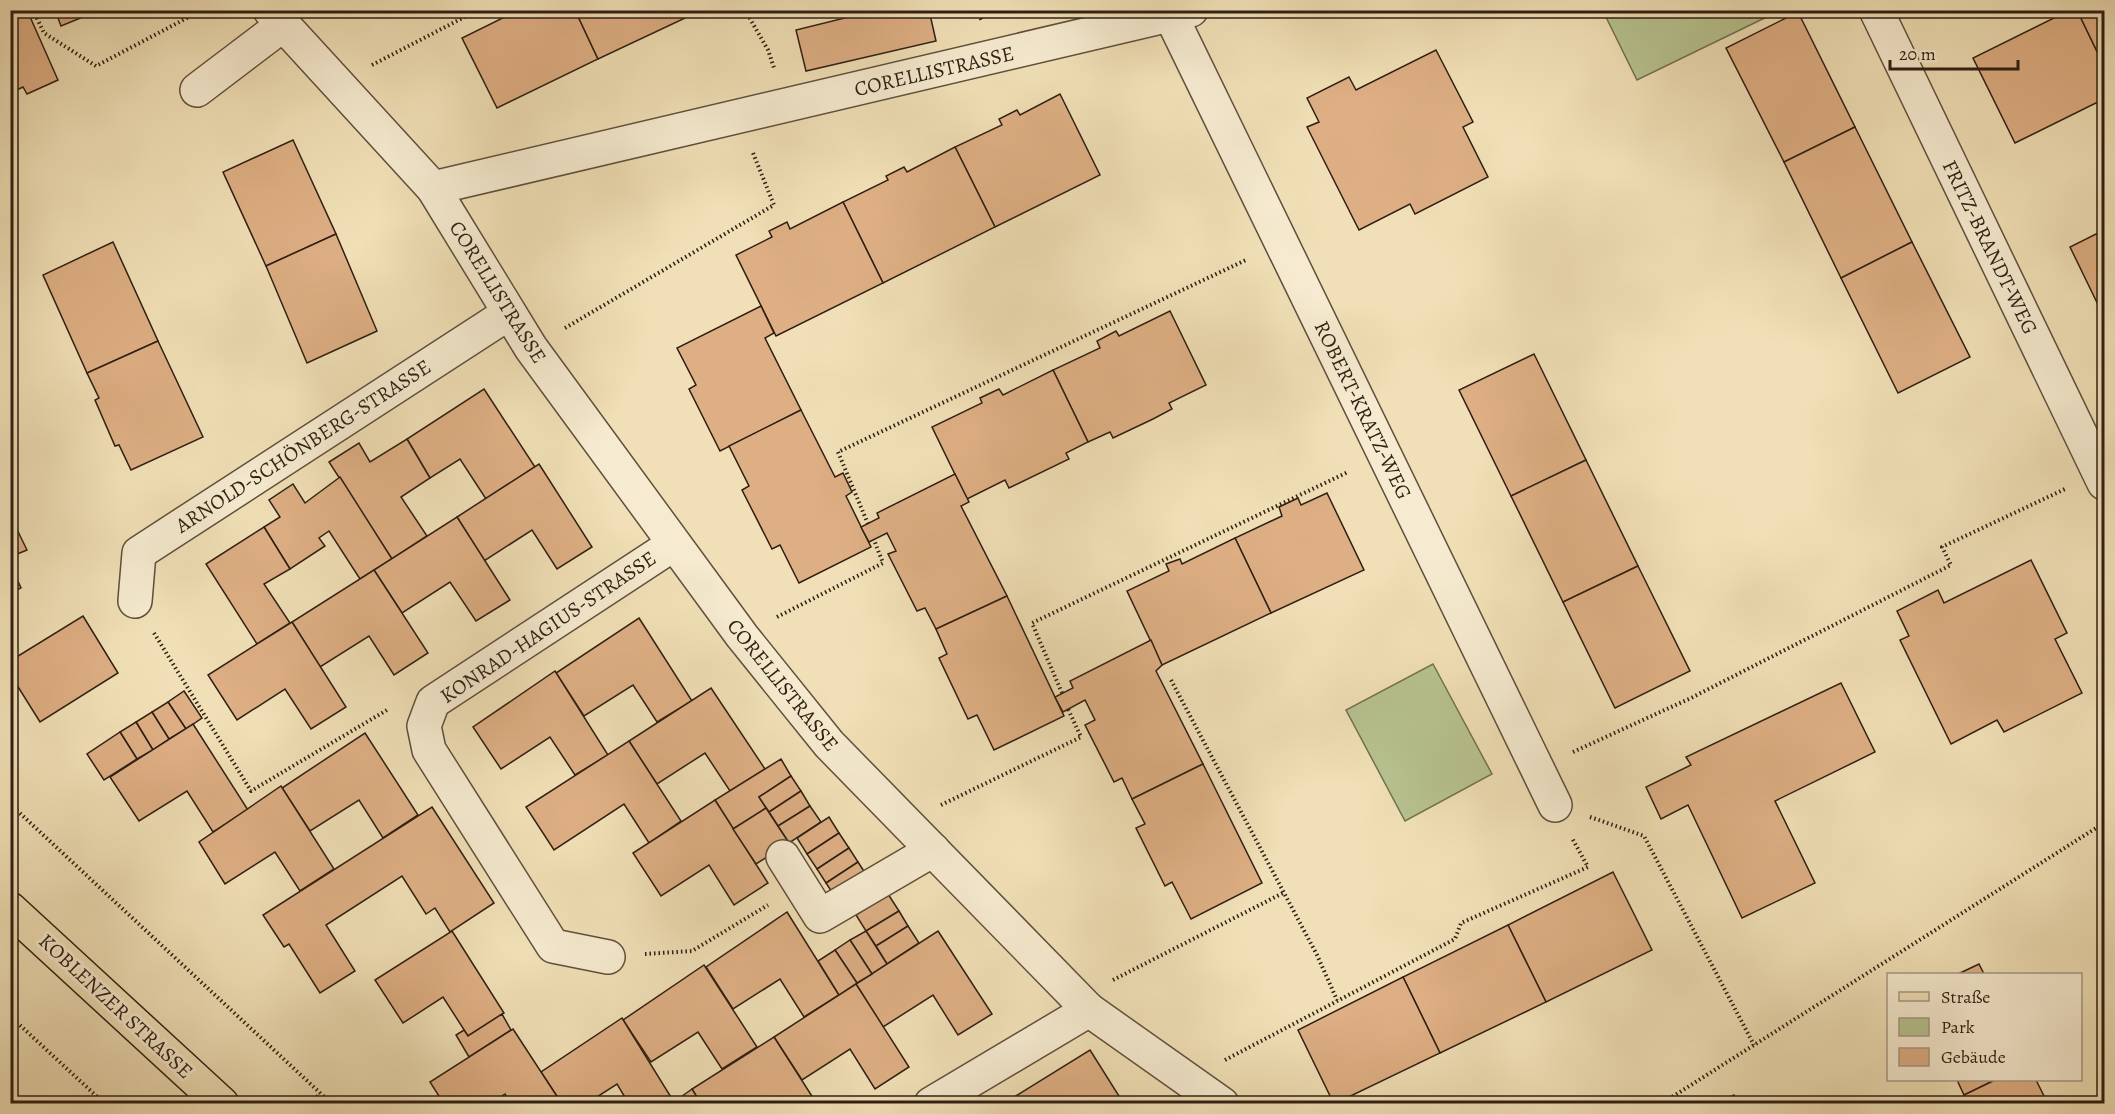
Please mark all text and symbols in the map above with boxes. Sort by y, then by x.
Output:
scale bar [1890,33,2018,71]
street label: CORELLISTRASSE [851,39,1017,103]
text: 20 m [1899,42,1936,66]
street label: FRITZ-BRANDT-WEG [1936,155,2044,339]
street label: CORELLISTRASSE [443,215,553,369]
street label: ROBERT-KRATZ-WEG [1308,316,1418,504]
street label: ARNOLD-SCHÖNBERG-STRASSE [169,353,436,540]
street label: KONRAD-HAGIUS-STRASSE [435,544,661,710]
street label: CORELLISTRASSE [721,613,845,757]
street label: KOBLENZER STRASSE [33,927,199,1085]
legend [1887,973,2082,1081]
text: Straße [1941,985,1990,1009]
text: Park [1941,1015,1975,1039]
text: Gebäude [1941,1045,2006,1069]

